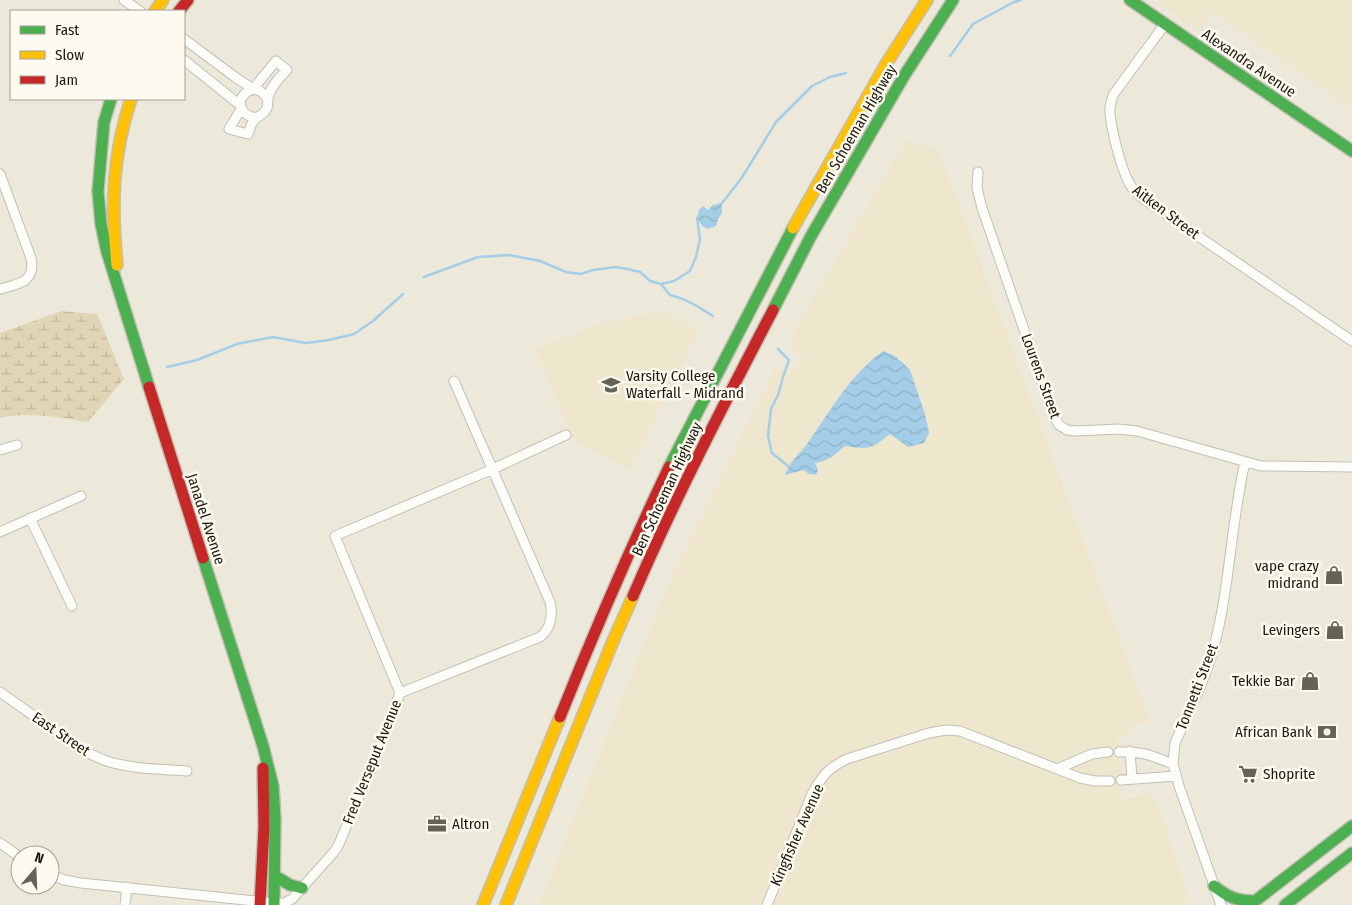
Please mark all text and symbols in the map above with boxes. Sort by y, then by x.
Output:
legend [10,10,185,100]
text: Fast [55,21,79,39]
street label: Alexandra Avenue [1199,25,1299,101]
text: Slow [55,46,84,64]
street label: Ben Schoeman Highway [812,61,900,197]
text: Jam [55,71,78,89]
street label: Aitken Street [1129,181,1203,243]
street label: Lourens Street [1017,331,1065,421]
place label: Varsity College Waterfall - Midrand [626,367,744,402]
school or university icon: Varsity College Waterfall - Midrand [600,374,622,396]
street label: Ben Schoeman Highway [628,419,706,559]
street label: Janadel Avenue [183,471,229,567]
place label: vape crazy midrand [1255,557,1319,592]
shop icon: vape crazy midrand [1323,564,1345,586]
shop icon: Levingers [1324,619,1346,641]
place label: Levingers [1262,621,1320,639]
street label: Tonnetti Street [1172,641,1222,733]
shop icon: Tekkie Bar [1299,670,1321,692]
place label: Tekkie Bar [1232,672,1296,690]
street label: Fred Verseput Avenue [339,697,405,827]
street label: East Street [29,708,93,760]
bank icon: African Bank [1316,721,1338,743]
place label: African Bank [1235,723,1312,741]
supermarket icon: Shoprite [1237,763,1259,785]
place label: Shoprite [1263,765,1315,783]
street label: Kingfisher Avenue [766,781,828,889]
office icon: Altron [426,813,448,835]
place label: Altron [452,815,489,833]
north arrow [10,845,60,895]
text: N [32,849,46,868]

